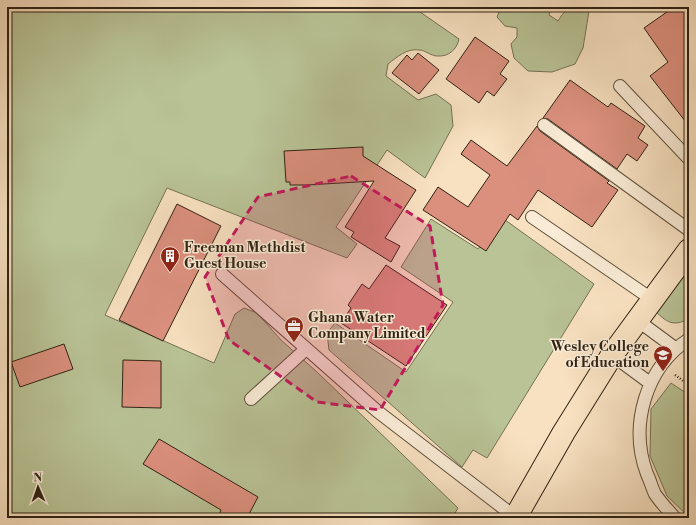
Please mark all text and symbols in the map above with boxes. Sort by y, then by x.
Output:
place label: Freeman Methdist Guest House [184,239,306,273]
building icon: Freeman Methdist Guest House [159,245,181,273]
place label: Ghana Water Company Limited [308,309,426,343]
office icon: Ghana Water Company Limited [283,315,305,343]
place label: Wesley College of Education [550,338,649,372]
school or university icon: Wesley College of Education [652,344,674,372]
north arrow [18,467,58,507]
text: N [33,471,43,485]

